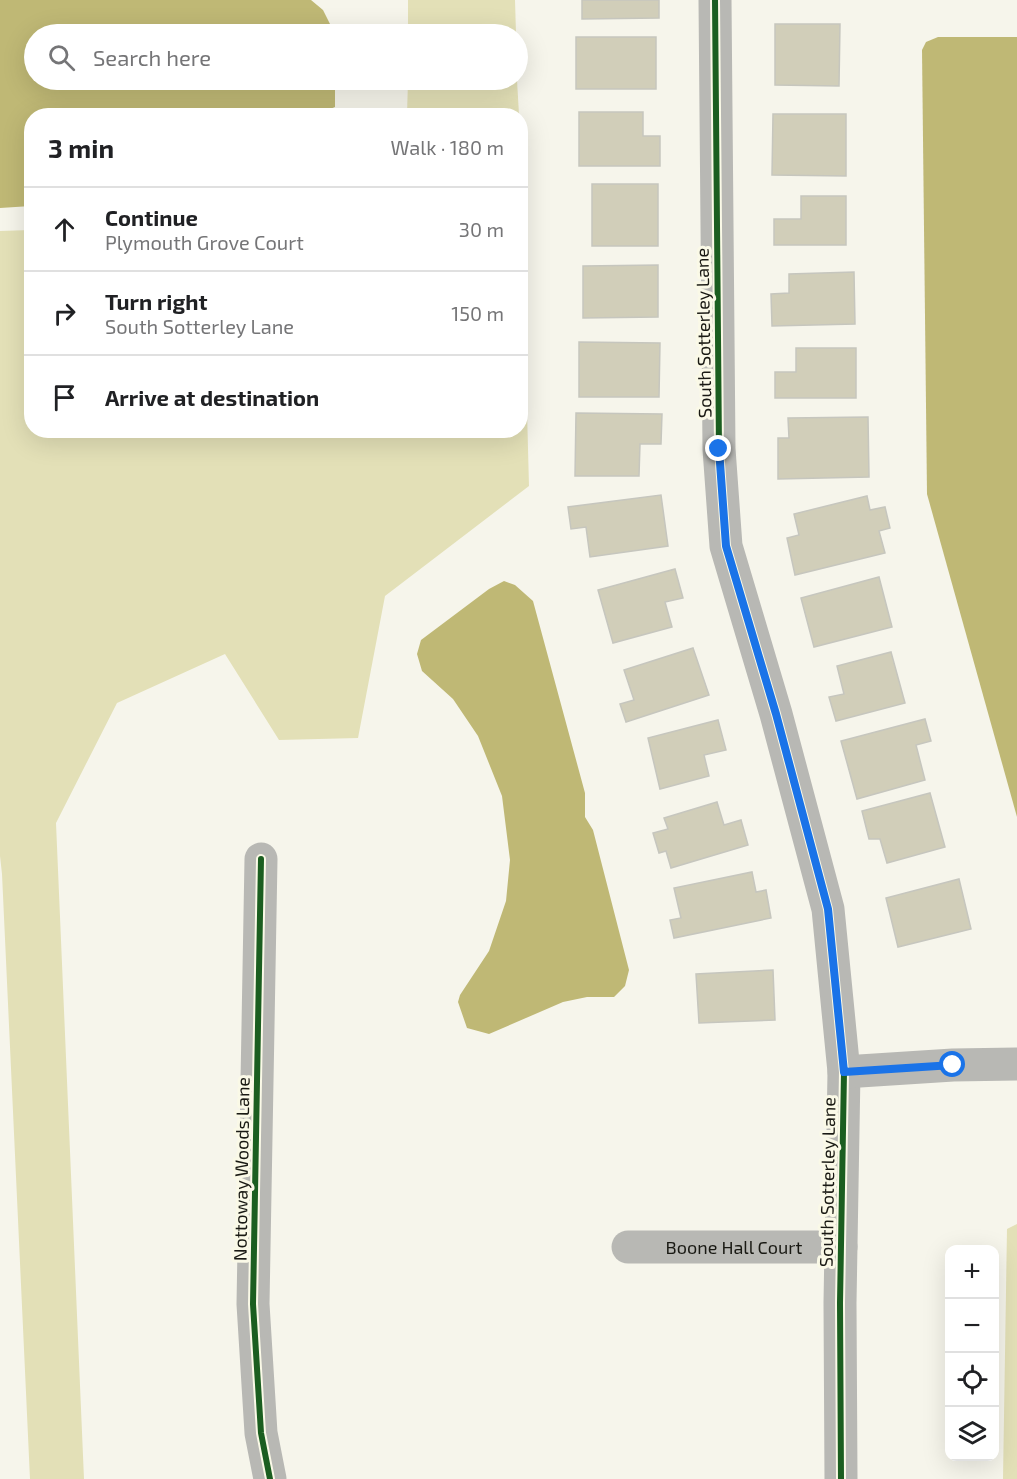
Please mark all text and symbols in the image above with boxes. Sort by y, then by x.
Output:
search box [24,24,528,90]
icon: search [45,41,78,74]
text: Search here [93,44,211,70]
text: 3 min [48,132,114,163]
text: Walk · 180 m [391,135,504,159]
text: Continue [105,204,198,230]
icon: ahead [48,213,81,246]
text: 30 m [459,217,504,241]
text: Plymouth Grove Court [105,230,304,254]
street label: South Sotterley Lane [691,248,715,418]
text: Turn right [105,288,207,314]
icon: right [48,297,81,330]
text: 150 m [451,301,504,325]
text: South Sotterley Lane [105,314,294,338]
icon: arrive [48,381,81,414]
text: Arrive at destination [105,384,319,410]
route end [705,435,731,461]
route start [939,1051,965,1077]
street label: Nottoway Woods Lane [228,1077,254,1261]
street label: South Sotterley Lane [815,1097,839,1267]
street label: Boone Hall Court [666,1236,803,1258]
map controls [945,1245,999,1461]
button: + [945,1245,999,1299]
button: − [945,1299,999,1353]
button: locate [945,1353,999,1407]
button: layers [945,1407,999,1461]

